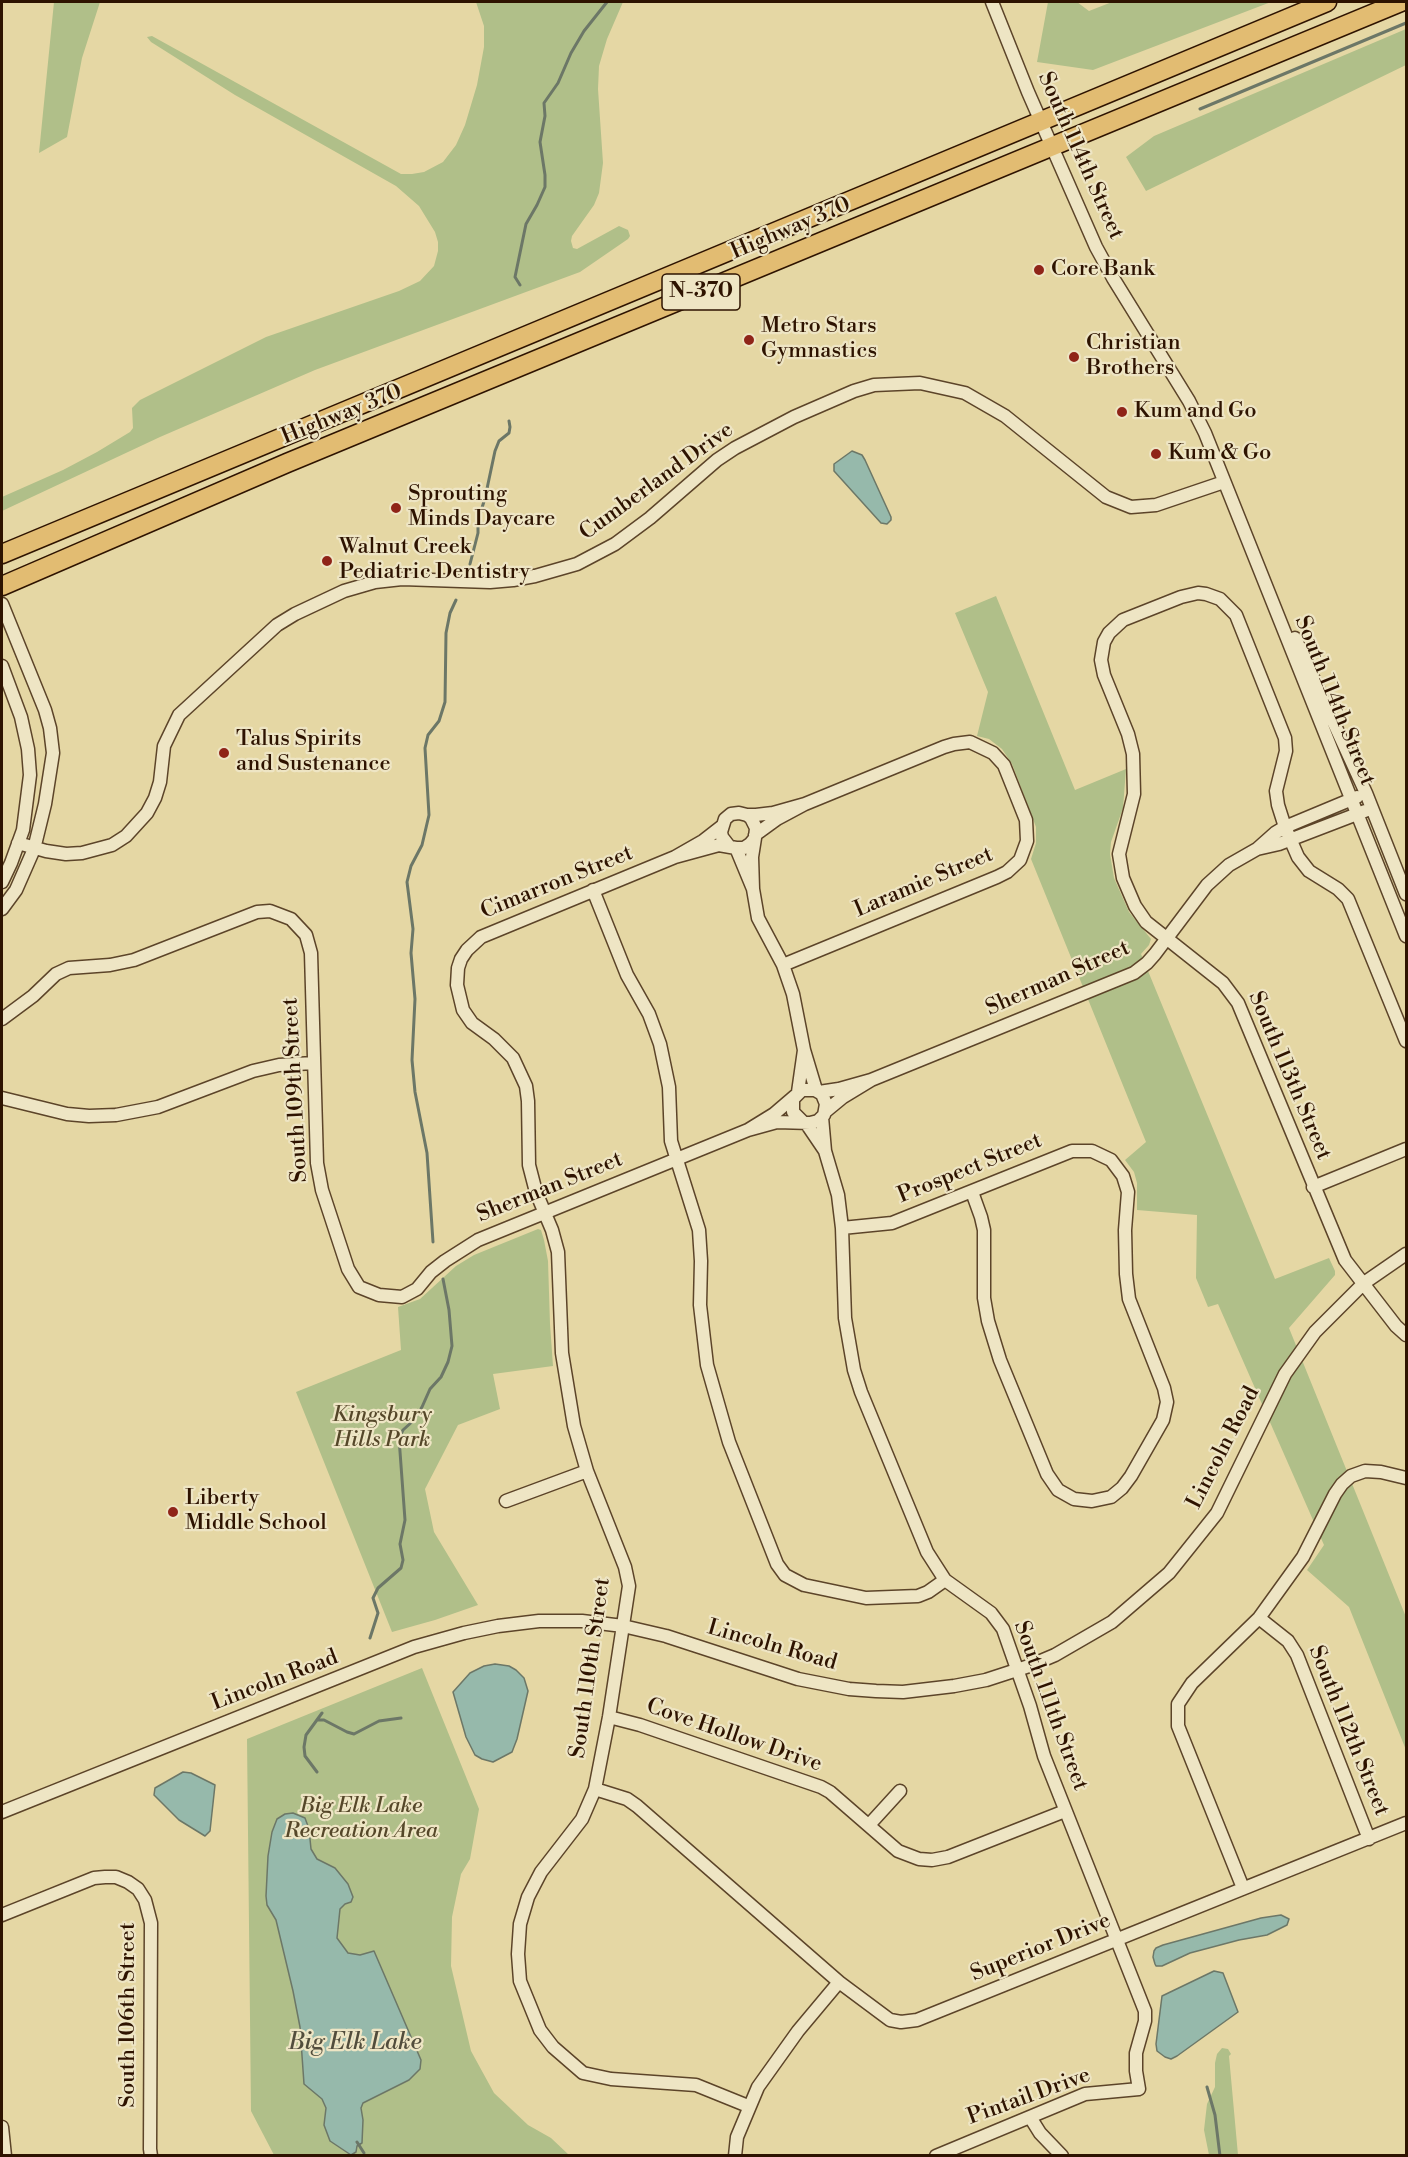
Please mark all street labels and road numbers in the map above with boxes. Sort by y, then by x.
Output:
street label: South 114th Street [1031,68,1129,244]
street label: Highway 370 [727,192,855,266]
road number: N-370 [662,274,740,310]
street label: Highway 370 [278,379,406,451]
street label: Cumberland Drive [575,417,739,547]
street label: South 114th Street [1288,612,1380,790]
street label: Cimarron Street [477,840,637,926]
street label: Laramie Street [851,842,997,924]
street label: Sherman Street [982,936,1134,1022]
street label: South 113th Street [1242,988,1336,1164]
street label: South 109th Street [278,997,314,1183]
street label: Prospect Street [894,1128,1046,1210]
street label: Sherman Street [473,1147,627,1229]
street label: Lincoln Road [1182,1382,1266,1514]
street label: South 110th Street [565,1576,617,1760]
street label: Lincoln Road [704,1615,840,1677]
street label: South 111th Street [1007,1618,1093,1794]
street label: South 112th Street [1302,1642,1394,1820]
street label: Lincoln Road [208,1645,342,1717]
street label: Cove Hollow Drive [643,1694,825,1778]
street label: Superior Drive [967,1908,1115,1988]
street label: South 106th Street [116,1922,142,2108]
street label: Pintail Drive [964,2063,1094,2131]

